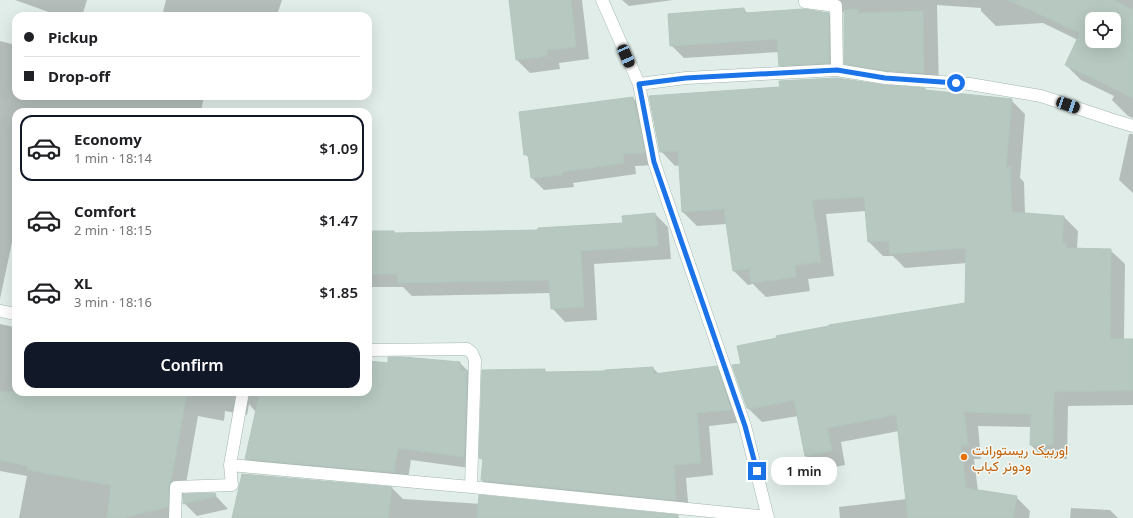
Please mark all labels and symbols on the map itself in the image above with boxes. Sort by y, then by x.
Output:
car [616,43,636,69]
route start [947,74,965,92]
car [1055,95,1081,115]
place label: اوربیک ریستورانت ودونر کباب [972,440,1068,475]
marker: اوربیک ریستورانت ودونر کباب [959,452,969,462]
callout: 1 min [771,457,837,485]
route end [748,462,766,480]

